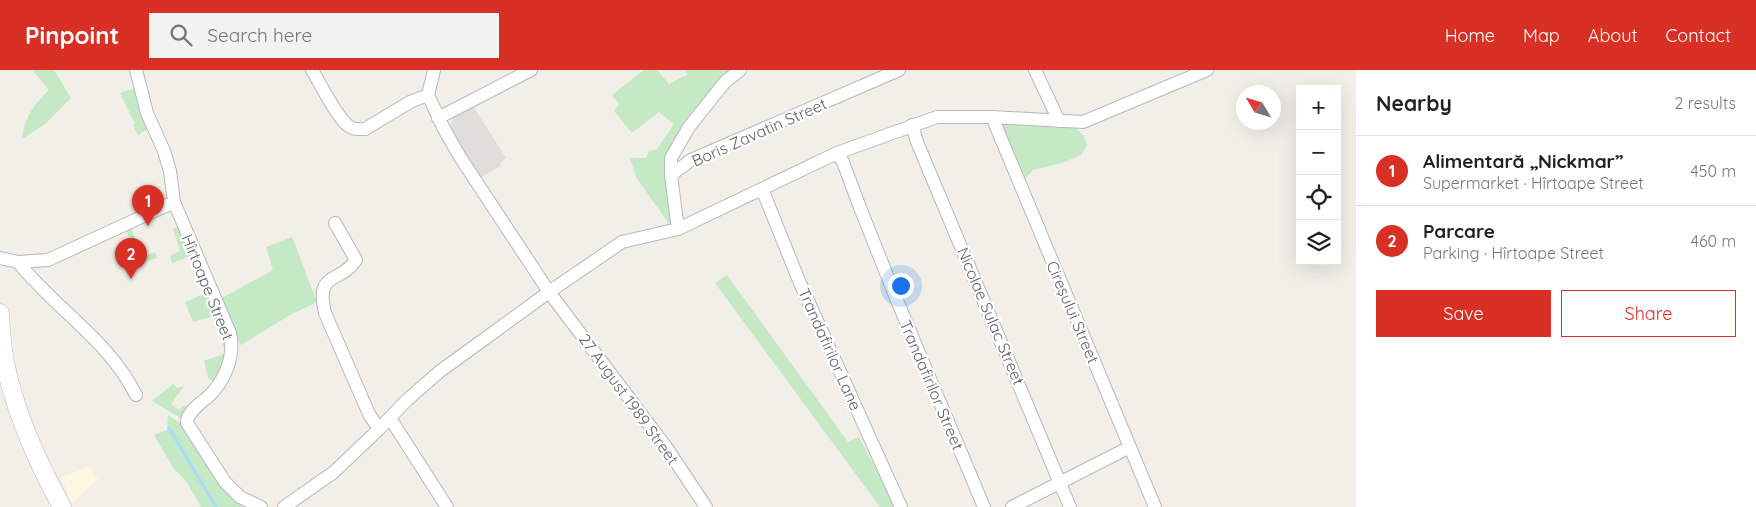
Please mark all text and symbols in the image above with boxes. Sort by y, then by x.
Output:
search box [149,13,499,58]
text: Pinpoint [25,20,119,50]
icon: search [167,21,195,49]
text: Search here [207,23,312,47]
text: Home [1445,24,1495,47]
text: Map [1523,24,1560,47]
text: About [1588,24,1638,47]
text: Contact [1666,24,1731,47]
north arrow [1236,85,1281,130]
map controls [1296,85,1341,265]
button: + [1296,85,1341,130]
text: Nearby [1376,90,1452,116]
street label: Boris Zavatin Street [688,93,830,171]
text: 2 results [1674,93,1736,113]
button: − [1296,130,1341,175]
text: Alimentară „Nickmar” [1423,149,1624,173]
text: 1 [1389,161,1395,181]
text: 450 m [1690,161,1736,181]
text: Supermarket · Hîrtoape Street [1423,173,1644,193]
button: locate [1296,175,1341,220]
pin: 1 [132,185,164,226]
text: Parcare [1423,219,1495,243]
button: layers [1296,220,1341,265]
street label: Hîrtoape Street [178,231,238,343]
text: 2 [1387,231,1397,251]
text: 460 m [1690,231,1736,251]
pin: 2 [115,238,147,279]
text: Parking · Hîrtoape Street [1423,243,1604,263]
street label: Nicolae Sulac Street [953,244,1029,388]
street label: Cireşului Street [1042,258,1104,366]
your location [888,273,914,299]
street label: Trandafirilor Lane [794,285,866,413]
button: Save [1376,290,1551,337]
button: Share [1561,290,1736,337]
street label: Trandafirilor Street [896,317,968,453]
street label: 27 August 1989 Street [575,330,683,468]

